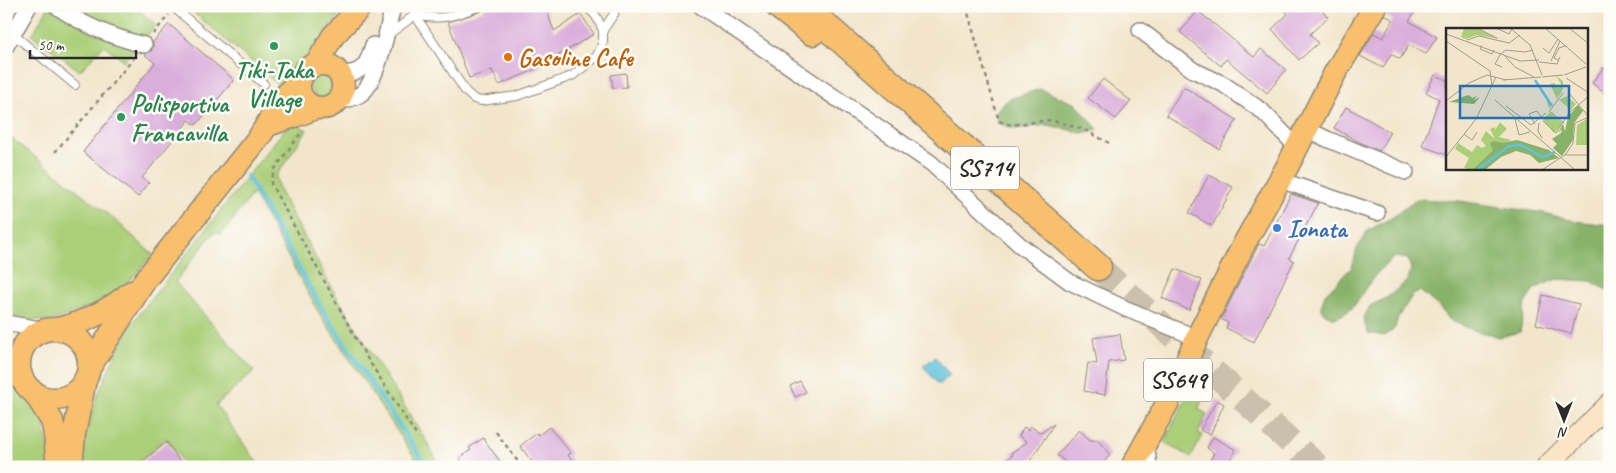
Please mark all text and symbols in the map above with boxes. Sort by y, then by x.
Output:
scale bar [30,28,136,60]
inset map [1446,28,1588,170]
text: 50 m [38,36,65,55]
marker: Tiki-Taka Village [268,40,280,52]
place label: Gasoline Cafe [518,42,634,74]
marker: Gasoline Cafe [502,51,514,63]
place label: Tiki-Taka Village [235,54,315,115]
place label: Polisportiva Francavilla [131,88,230,149]
marker: Polisportiva Francavilla [115,111,127,123]
road number: SS714 [951,146,1019,190]
place label: Ionata [1287,213,1349,245]
marker: Ionata [1271,222,1283,234]
road number: SS649 [1144,358,1212,402]
north arrow [1538,396,1588,446]
text: N [1557,424,1568,441]

